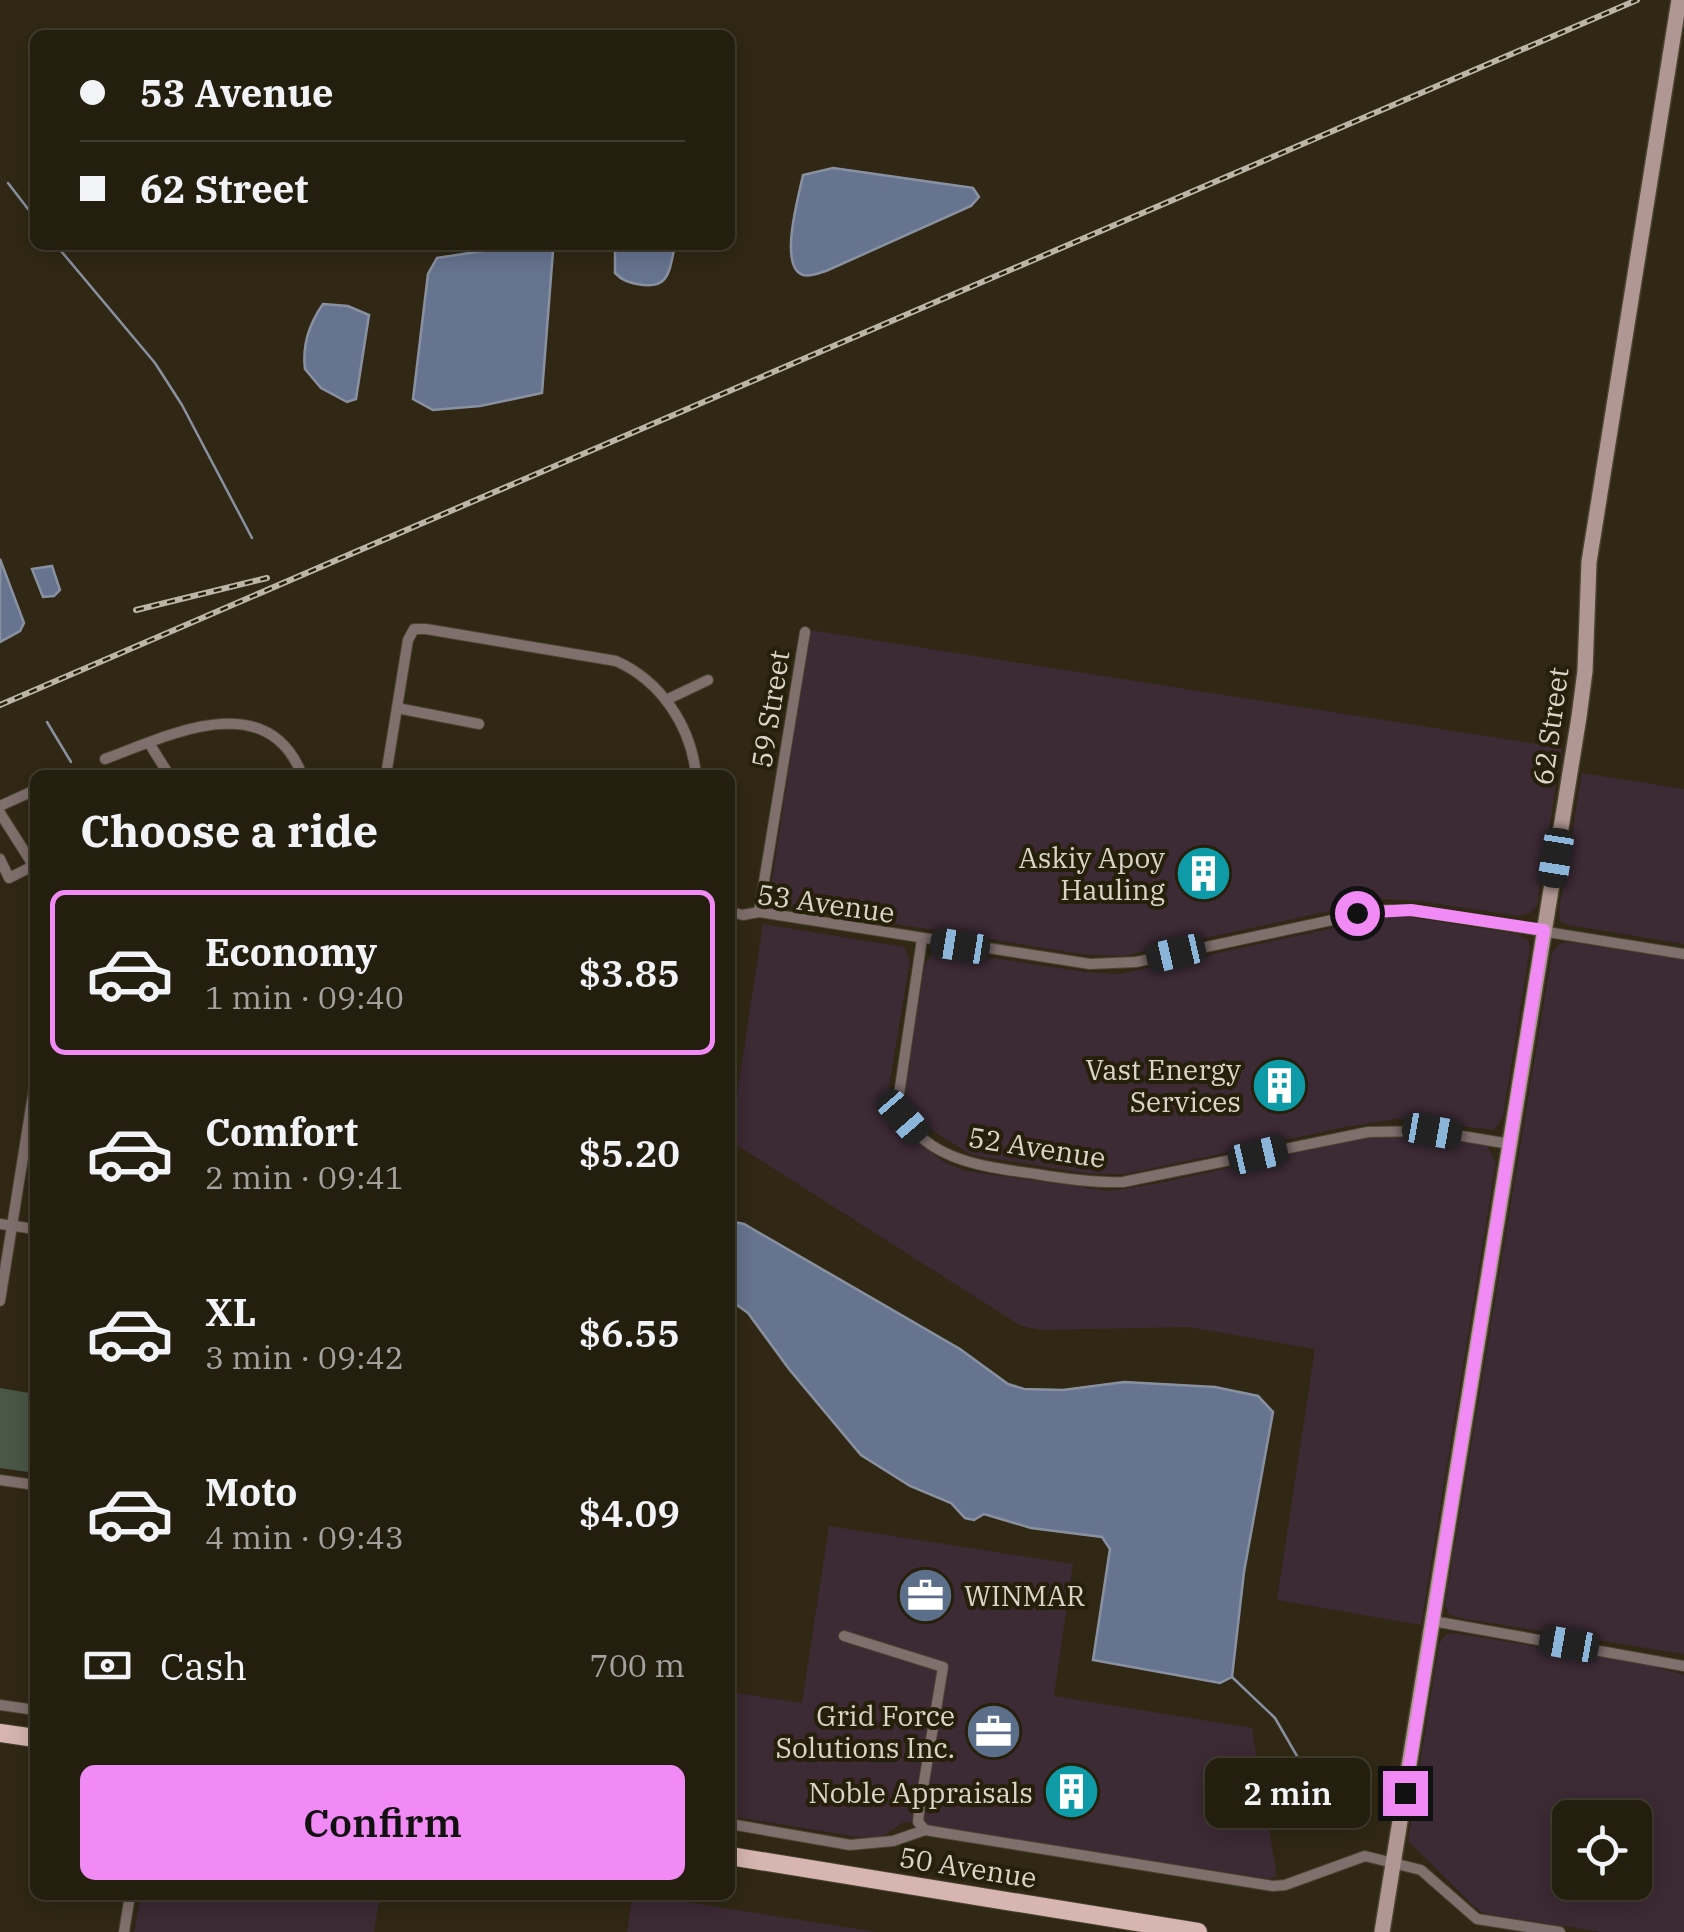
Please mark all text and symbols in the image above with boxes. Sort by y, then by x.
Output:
text: 53 Avenue [140,68,334,117]
text: 62 Street [140,164,308,213]
street label: 59 Street [742,647,798,771]
street label: 62 Street [1523,665,1577,787]
text: Choose a ride [80,801,378,859]
car [1536,826,1576,890]
place label: Askiy Apoy Hauling [1019,839,1165,908]
building icon: Askiy Apoy Hauling [1174,843,1234,903]
street label: 53 Avenue [755,875,897,931]
route start [1335,891,1380,936]
car [928,926,992,966]
text: Economy [205,927,377,976]
icon: car [85,928,175,1018]
car [1143,932,1209,974]
text: $3.85 [578,948,680,997]
text: 1 min · 09:40 [205,976,404,1018]
place label: Vast Energy Services [1085,1051,1241,1120]
building icon: Vast Energy Services [1250,1055,1310,1115]
car [872,1085,934,1149]
text: Comfort [205,1107,358,1156]
icon: car [85,1108,175,1198]
car [1400,1111,1464,1151]
street label: 52 Avenue [966,1118,1108,1176]
text: $5.20 [578,1128,680,1177]
car [1225,1134,1291,1176]
text: 2 min · 09:41 [205,1156,404,1198]
text: XL [205,1287,256,1336]
icon: car [85,1288,175,1378]
text: $6.55 [578,1308,680,1357]
text: 3 min · 09:42 [205,1336,404,1378]
text: Moto [205,1467,297,1516]
icon: car [85,1468,175,1558]
text: $4.09 [578,1488,680,1537]
text: 4 min · 09:43 [205,1516,404,1558]
office icon: WINMAR [895,1565,955,1625]
place label: WINMAR [964,1577,1085,1614]
car [1537,1624,1601,1664]
icon: cash [80,1638,135,1693]
text: Cash [160,1641,247,1690]
text: 700 m [589,1644,685,1686]
place label: Grid Force Solutions Inc. [775,1697,955,1766]
office icon: Grid Force Solutions Inc. [964,1701,1024,1761]
callout: 2 min [1205,1758,1370,1828]
building icon: Noble Appraisals [1042,1762,1102,1822]
button: Confirm [80,1765,685,1880]
route end [1383,1771,1428,1816]
text: 2 min [1243,1772,1332,1814]
place label: Noble Appraisals [808,1774,1033,1811]
map controls [1552,1800,1652,1900]
button: locate [1552,1800,1652,1900]
street label: 50 Avenue [897,1838,1039,1896]

